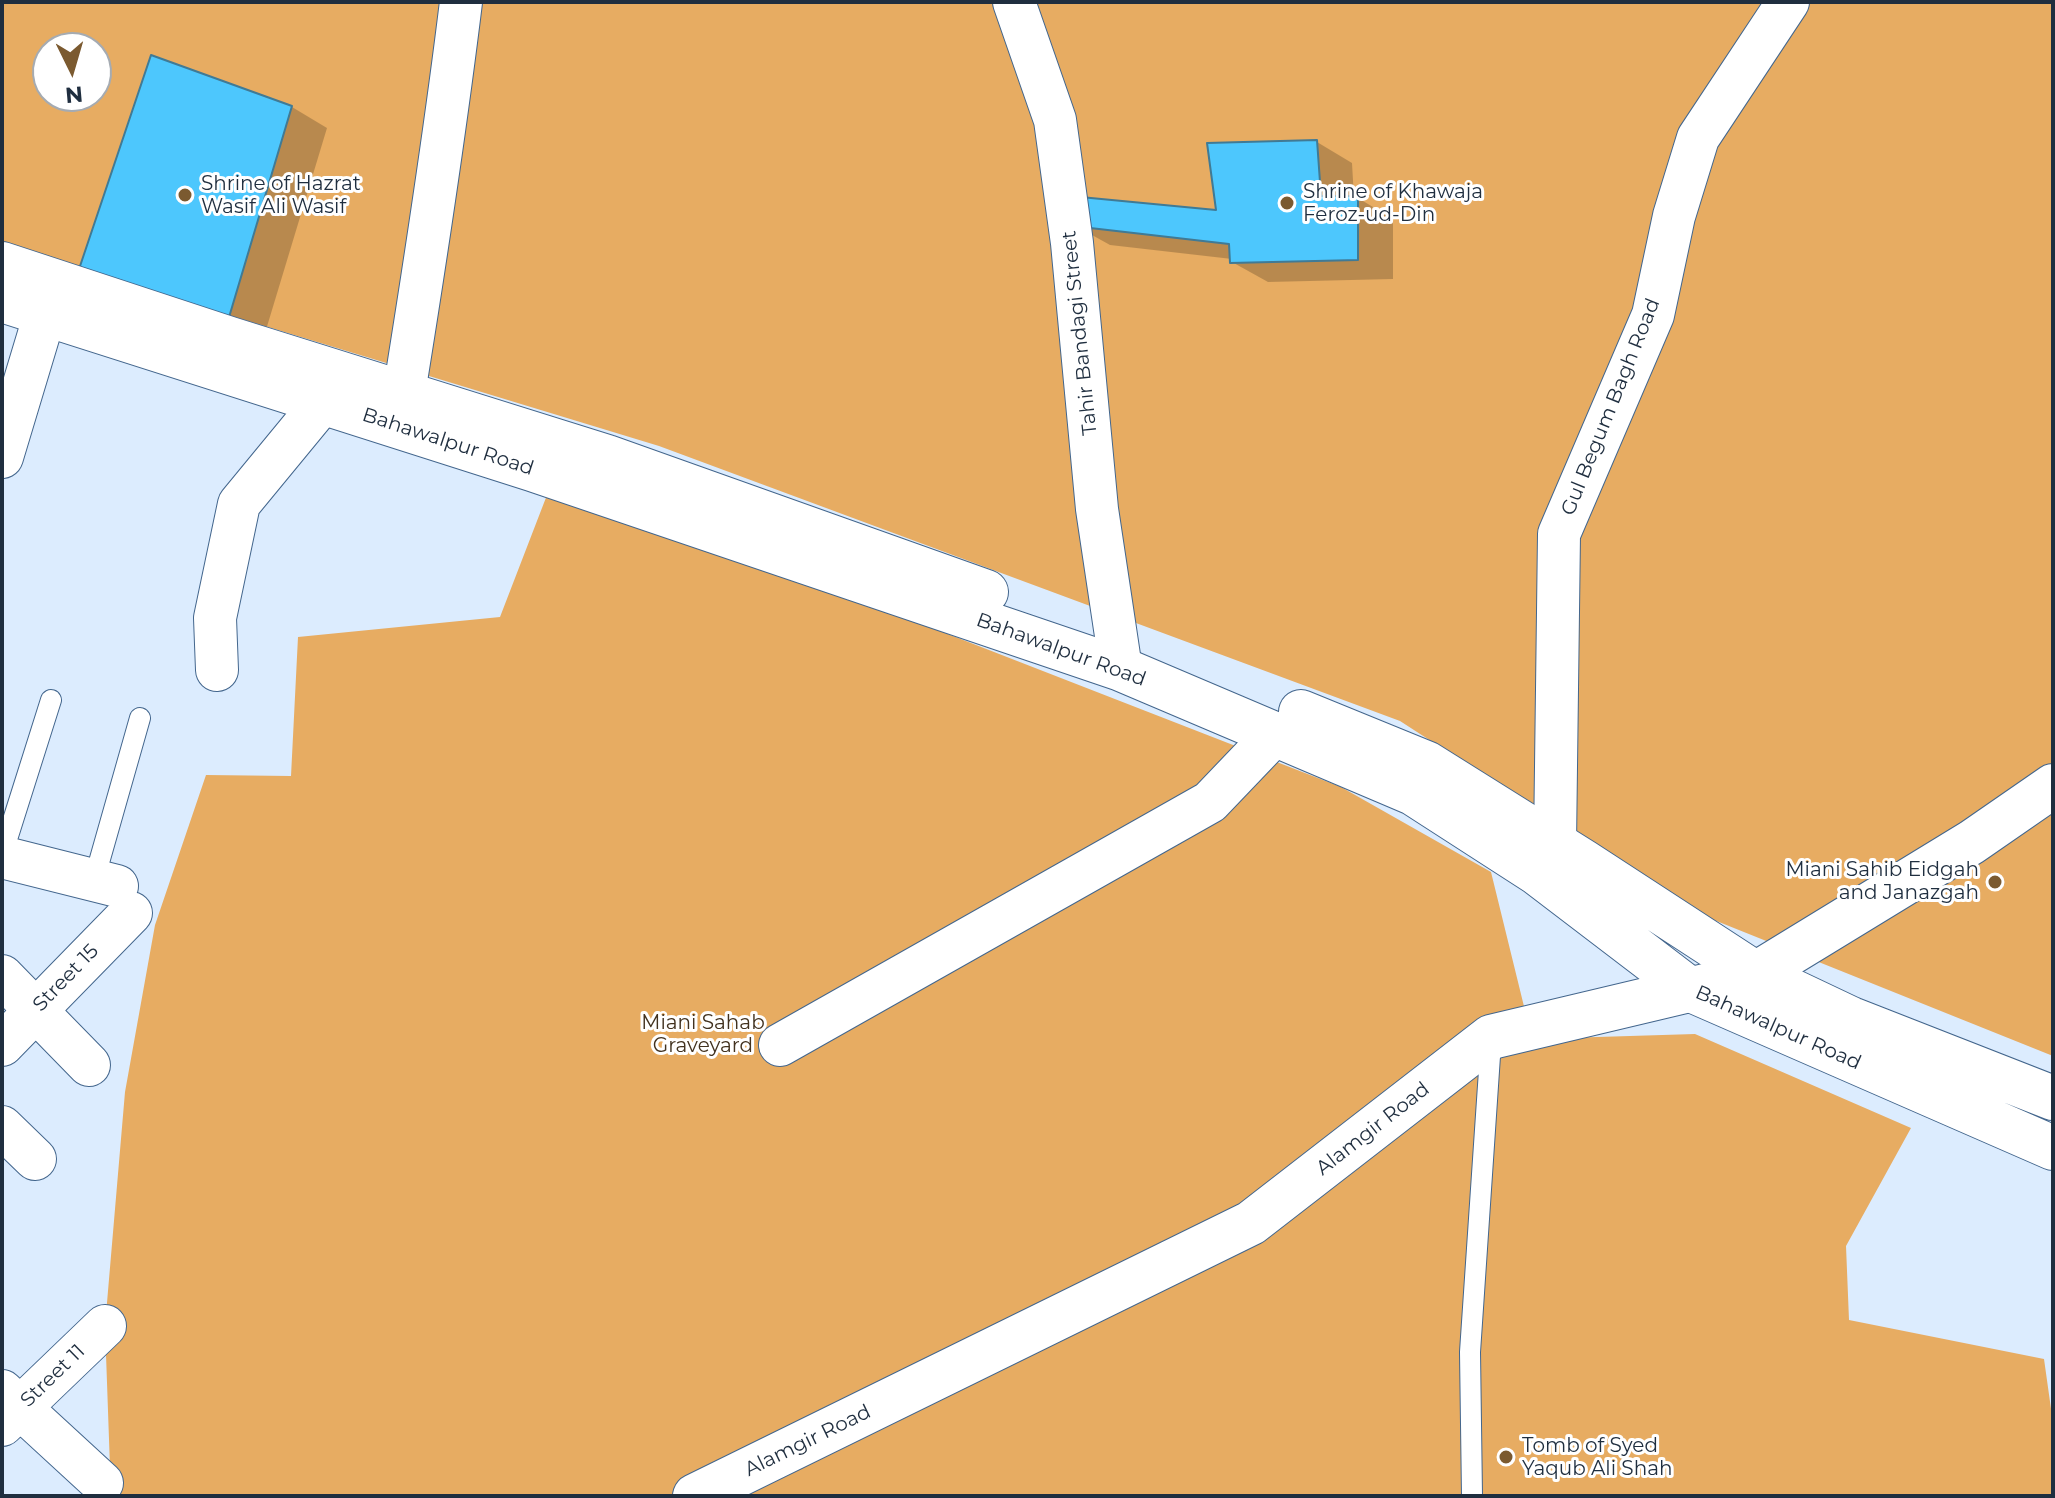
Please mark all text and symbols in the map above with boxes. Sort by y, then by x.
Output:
north arrow [32,32,112,112]
text: N [64,80,84,109]
place label: Shrine of Hazrat Wasif Ali Wasif [201,172,361,219]
place label: Shrine of Khawaja Feroz-ud-Din [1303,180,1483,227]
marker: Shrine of Hazrat Wasif Ali Wasif [176,186,194,204]
marker: Shrine of Khawaja Feroz-ud-Din [1278,194,1296,212]
street label: Tahir Bandagi Street [1057,230,1103,436]
street label: Gul Begum Bagh Road [1556,295,1666,519]
street label: Bahawalpur Road [359,403,537,481]
street label: Bahawalpur Road [973,608,1149,692]
place label: Miani Sahib Eidgah and Janazgah [1785,858,1979,905]
marker: Miani Sahib Eidgah and Janazgah [1986,873,2004,891]
street label: Street 15 [28,939,104,1017]
street label: Bahawalpur Road [1691,981,1865,1075]
park label: Miani Sahab Graveyard [641,1011,765,1058]
street label: Alamgir Road [1311,1077,1435,1181]
street label: Street 11 [16,1340,90,1412]
street label: Alamgir Road [741,1400,875,1482]
place label: Tomb of Syed Yaqub Ali Shah [1522,1434,1672,1481]
marker: Tomb of Syed Yaqub Ali Shah [1497,1448,1515,1466]

